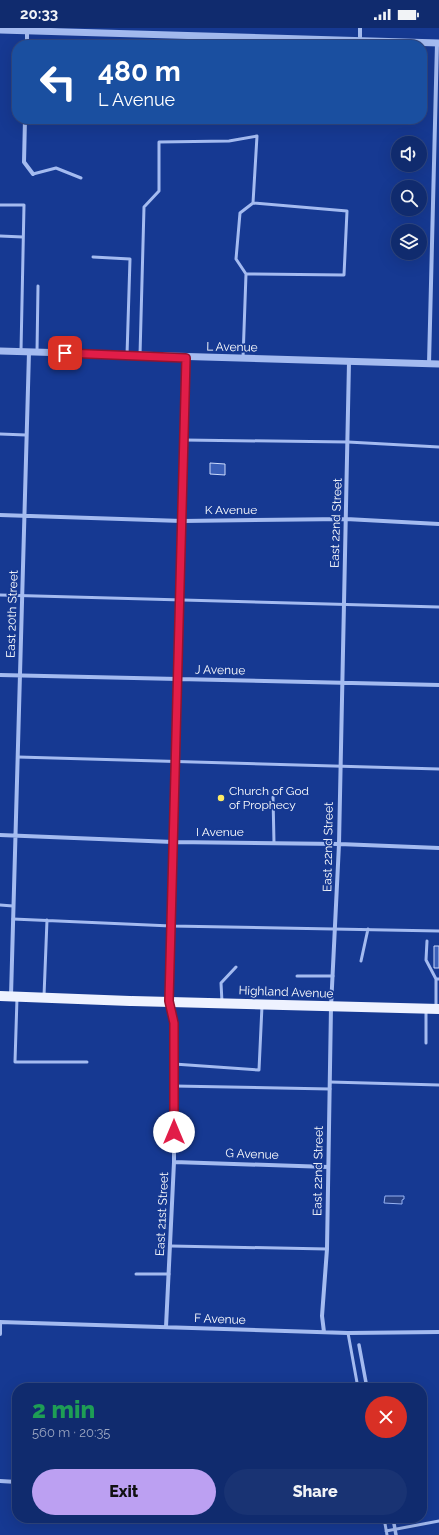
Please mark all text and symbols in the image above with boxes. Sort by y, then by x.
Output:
text: 20:33 [20,5,58,23]
text: 480 m [98,55,181,88]
icon: left [32,56,84,108]
text: L Avenue [98,89,175,110]
map controls [391,136,427,260]
button: sound [391,136,427,172]
button: search [391,180,427,216]
button: layers [391,224,427,260]
pin [48,336,82,370]
street label: L Avenue [206,340,258,354]
icon: arrive [54,342,76,364]
street label: East 22nd Street [327,478,345,568]
street label: K Avenue [205,503,257,517]
street label: East 20th Street [3,570,21,658]
street label: J Avenue [195,663,245,677]
place label: Church of God of Prophecy [229,784,309,812]
marker: Church of God of Prophecy [216,793,226,803]
street label: East 22nd Street [320,802,336,892]
street label: I Avenue [196,825,244,839]
street label: Highland Avenue [238,983,334,1001]
position arrow [153,1111,195,1153]
street label: East 22nd Street [310,1126,326,1216]
street label: G Avenue [225,1146,279,1162]
street label: East 21st Street [153,1172,171,1256]
street label: F Avenue [194,1311,246,1327]
text: 2 min [32,1395,95,1424]
button: close [365,1396,407,1438]
text: 560 m · 20:35 [32,1425,110,1440]
button: Exit [32,1469,216,1515]
button: Share [224,1469,407,1515]

